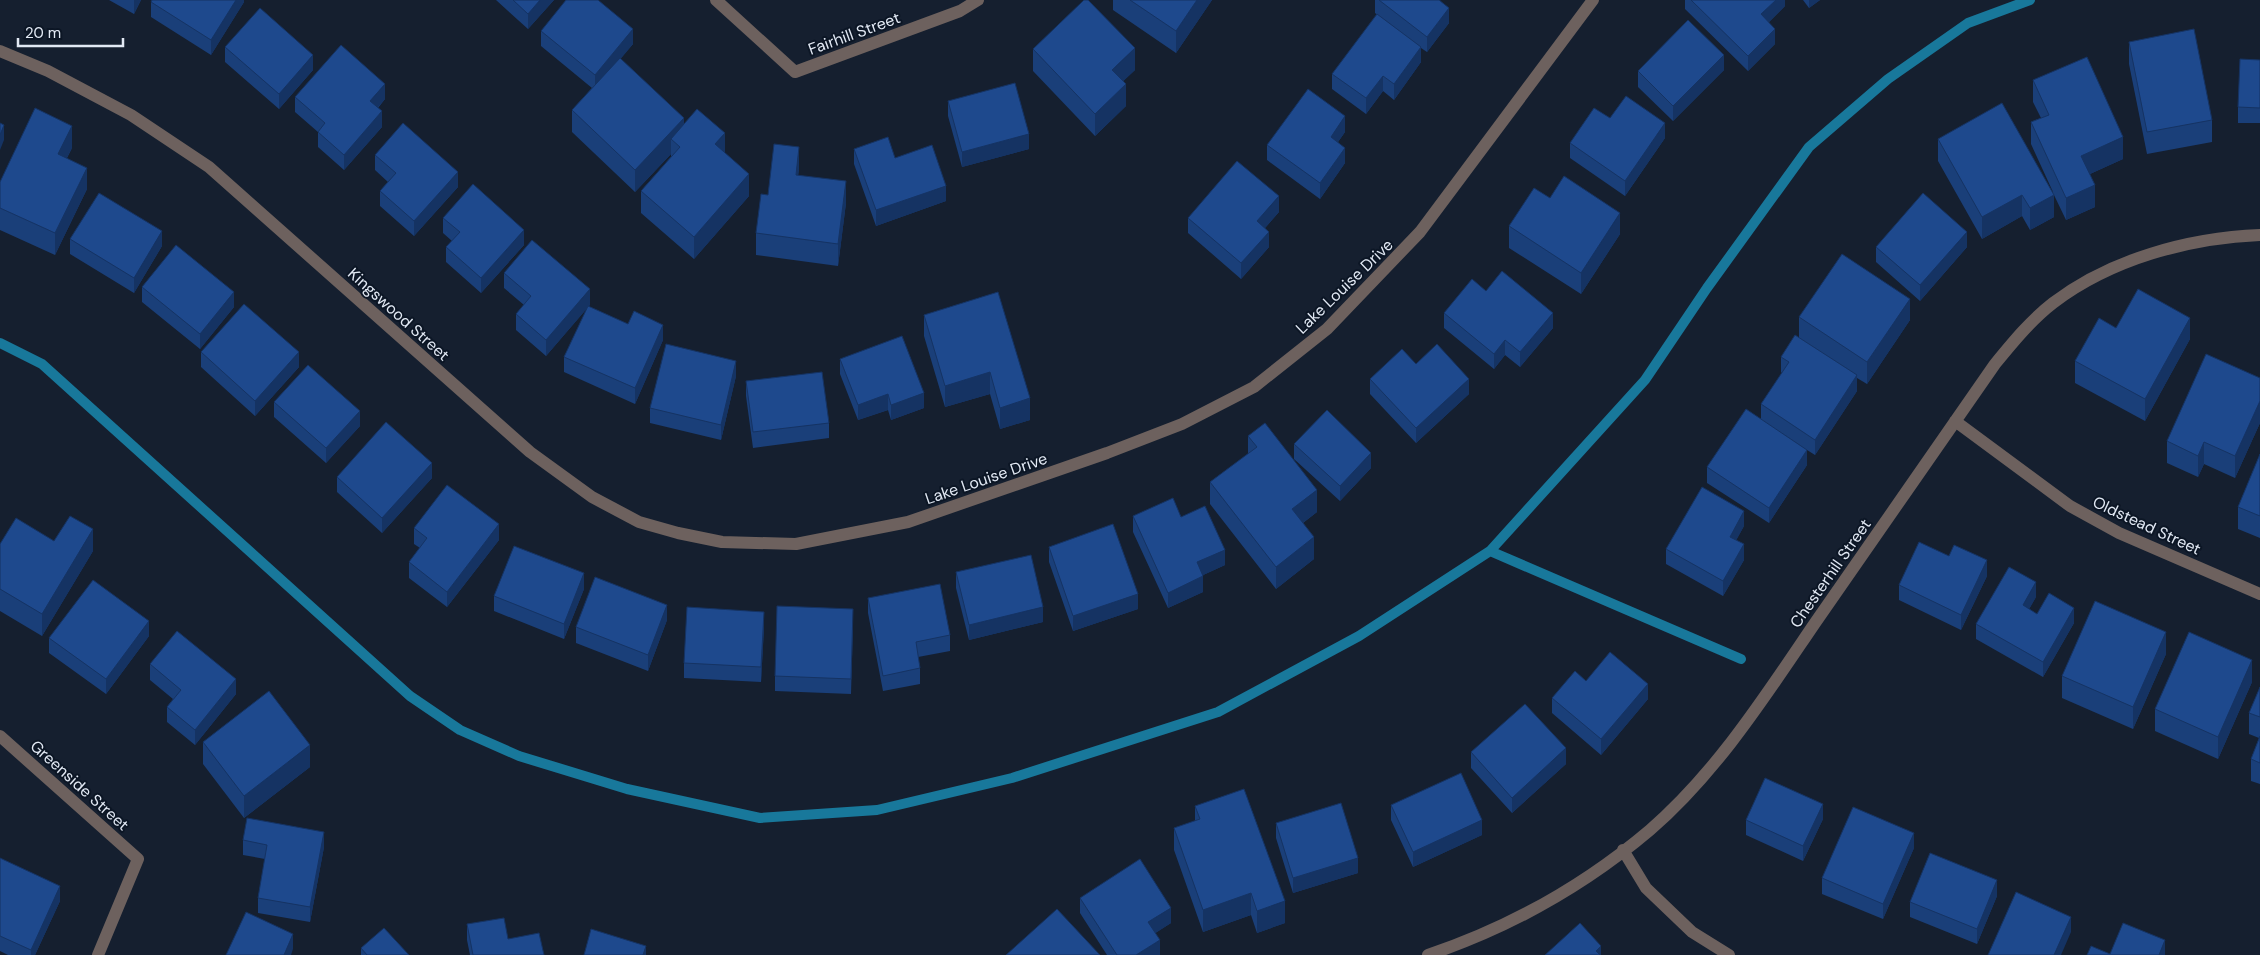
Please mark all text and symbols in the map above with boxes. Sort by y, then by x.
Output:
street label: Fairhill Street [805,7,903,60]
scale bar [18,15,122,47]
text: 20 m [25,23,61,43]
street label: Lake Louise Drive [1291,234,1398,338]
street label: Kingswood Street [344,263,454,366]
street label: Lake Louise Drive [922,448,1050,509]
street label: Oldstead Street [2089,491,2204,560]
street label: Chesterhill Street [1785,515,1876,632]
street label: Greenside Street [26,736,133,835]

